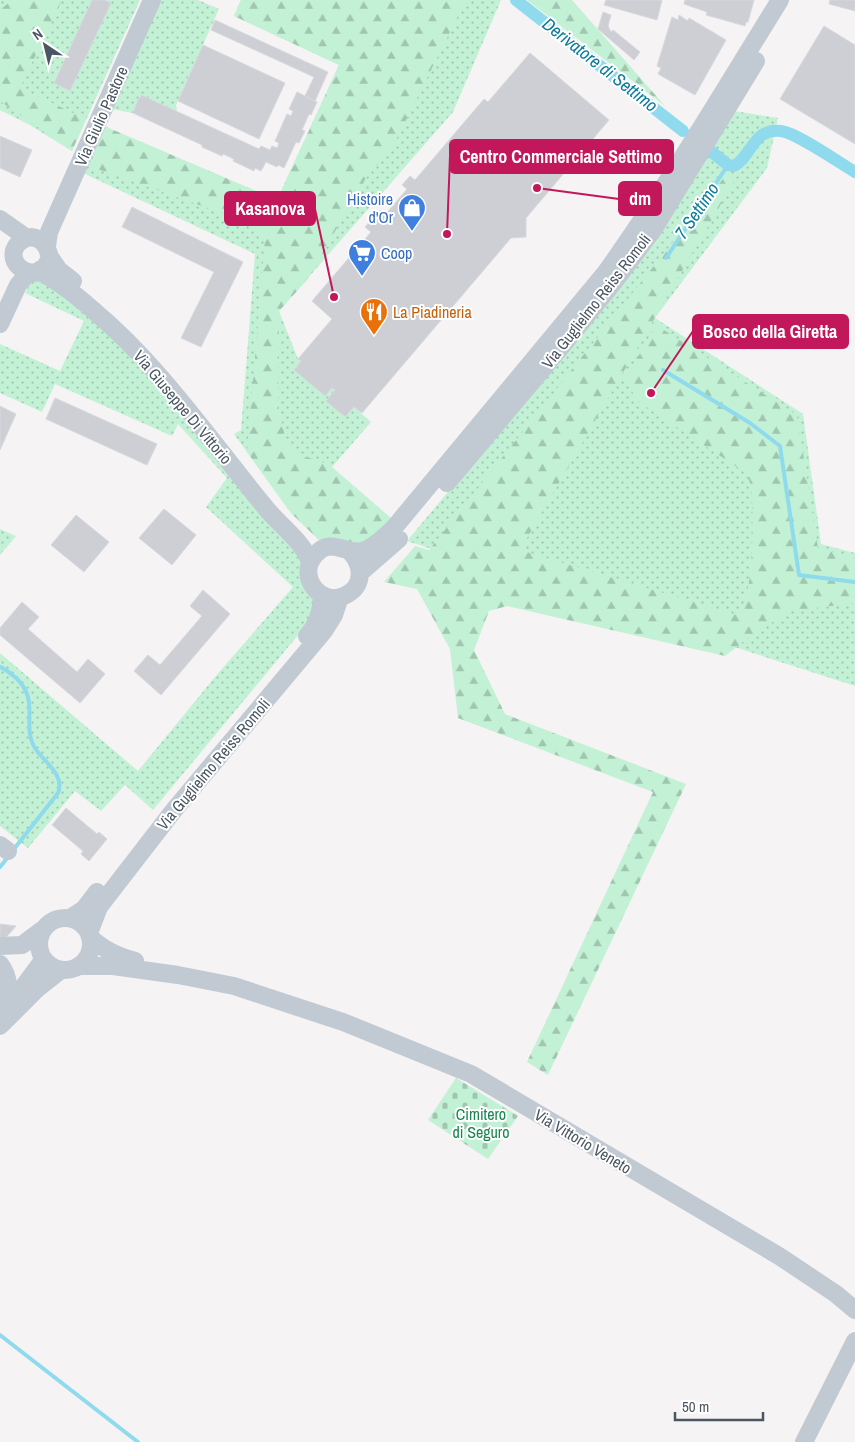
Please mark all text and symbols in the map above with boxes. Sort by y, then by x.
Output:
water label: Derivatore di Settimo [537,12,663,118]
north arrow [20,20,70,70]
text: N [29,25,46,44]
street label: Via Giulio Pastore [69,63,133,169]
callout: Centro Commerciale Settimo [450,140,673,173]
text: Centro Commerciale Settimo [460,144,662,169]
water label: 7 Settimo [669,178,725,244]
callout: dm [619,182,661,215]
text: dm [629,186,651,211]
place label: Histoire d'Or [347,188,394,228]
callout: Kasanova [225,192,315,225]
shop icon: Histoire d'Or [397,193,427,232]
text: Kasanova [235,196,306,221]
street label: Via Guglielmo Reiss Romoli [536,229,656,373]
supermarket icon: Coop [347,238,377,277]
place label: Coop [381,242,412,264]
restaurant icon: La Piadineria [359,297,389,336]
place label: La Piadineria [393,301,472,323]
callout: Bosco della Giretta [693,315,848,348]
text: Bosco della Giretta [703,319,838,344]
street label: Via Giuseppe Di Vittorio [129,345,237,469]
street label: Via Guglielmo Reiss Romoli [151,694,275,834]
park label: Cimitero di Seguro [453,1103,509,1143]
street label: Via Vittorio Veneto [530,1103,636,1179]
scale bar [675,1390,762,1422]
text: 50 m [682,1396,709,1417]

